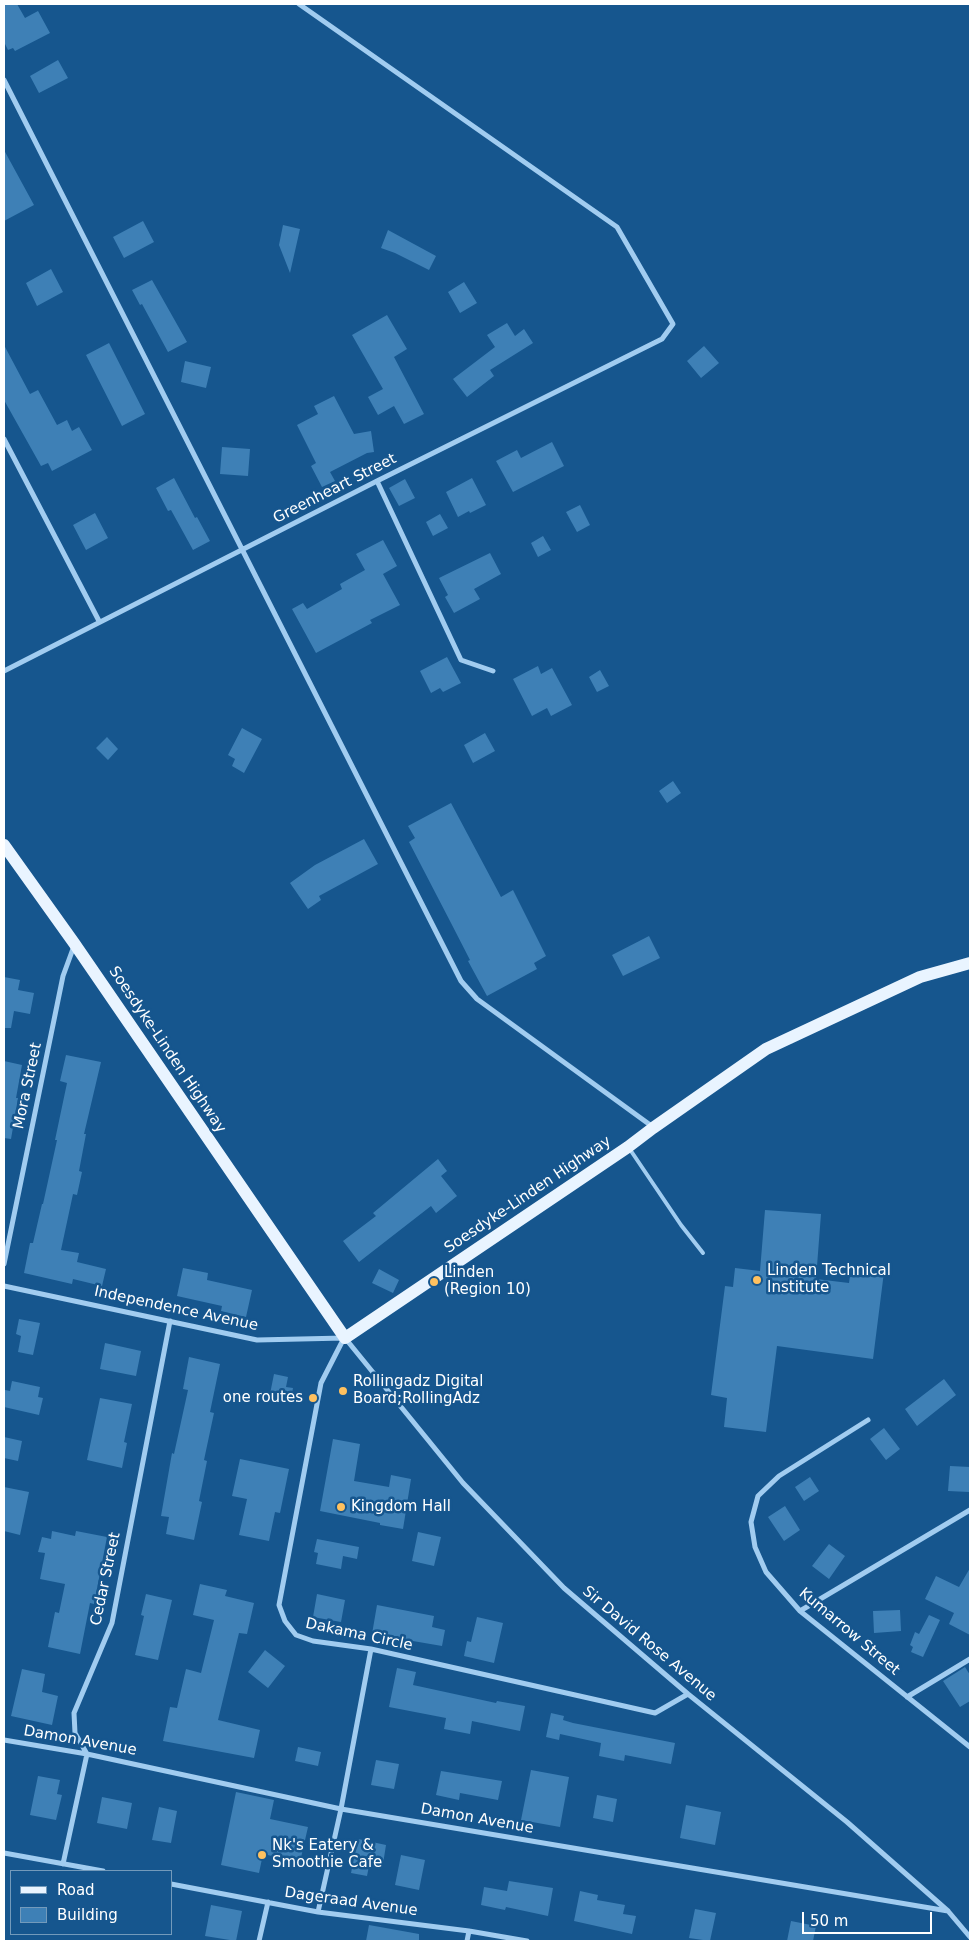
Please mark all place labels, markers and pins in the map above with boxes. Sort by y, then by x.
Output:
place label: Linden Technical Institute [767,1262,891,1297]
place label: Linden (Region 10) [444,1264,531,1299]
marker: Linden Technical Institute [751,1274,763,1286]
marker: Linden (Region 10) [428,1276,440,1288]
place label: Rollingadz Digital Board;RollingAdz [353,1373,483,1408]
marker: Rollingadz Digital Board;RollingAdz [337,1385,349,1397]
place label: one routes [223,1389,303,1407]
marker: one routes [307,1392,319,1404]
place label: Kingdom Hall [351,1498,451,1516]
marker: Kingdom Hall [335,1501,347,1513]
place label: Nk's Eatery & Smoothie Cafe [272,1837,382,1872]
marker: Nk's Eatery & Smoothie Cafe [256,1849,268,1861]

